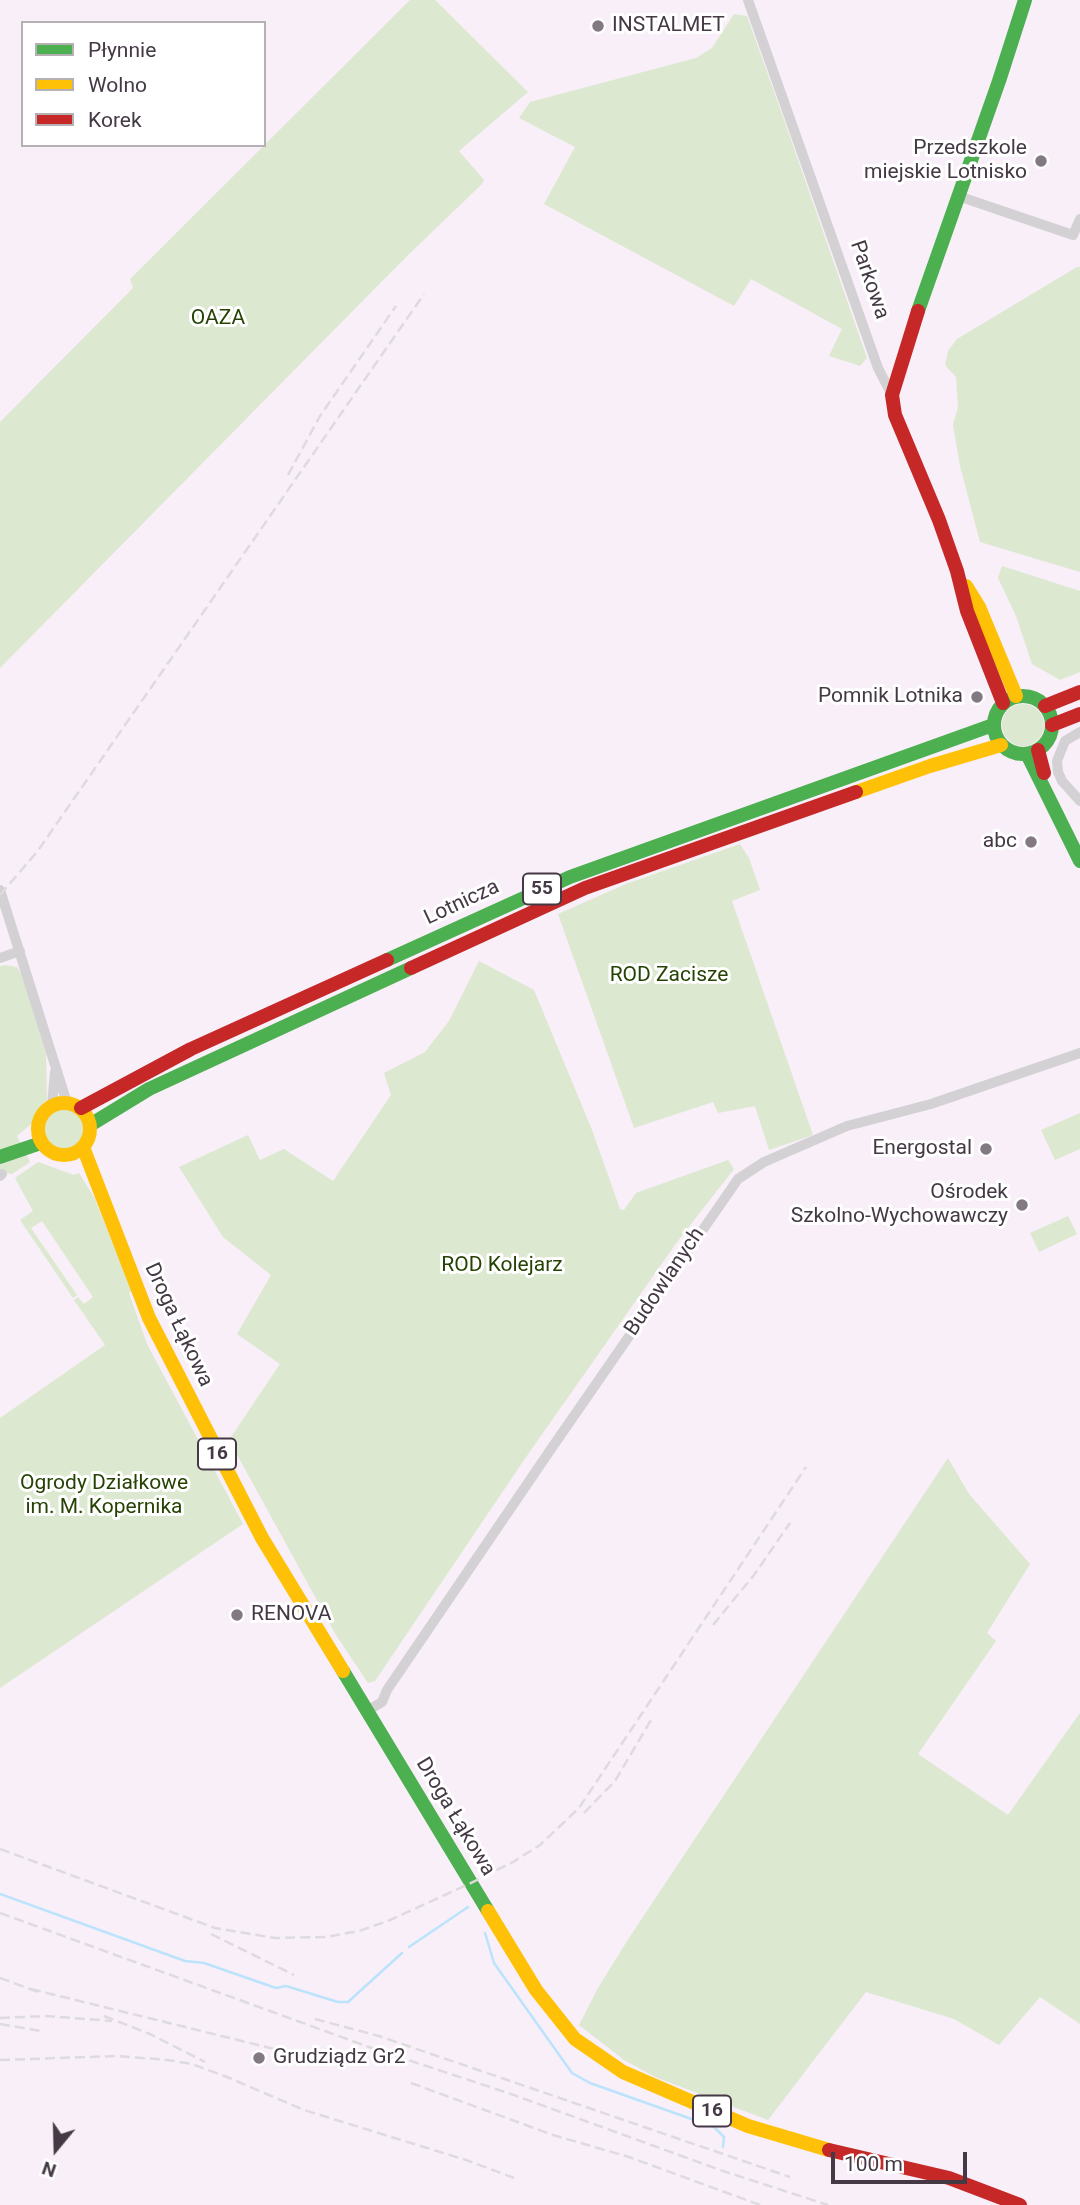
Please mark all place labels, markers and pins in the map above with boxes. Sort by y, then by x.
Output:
place label: INSTALMET [612,13,725,39]
marker: INSTALMET [590,18,606,34]
place label: Przedszkole miejskie Lotnisko [864,136,1027,186]
marker: Przedszkole miejskie Lotnisko [1033,153,1049,169]
place label: Pomnik Lotnika [818,684,963,710]
marker: Pomnik Lotnika [969,689,985,705]
place label: abc [983,829,1017,855]
marker: abc [1023,834,1039,850]
place label: Energostal [872,1136,972,1162]
marker: Energostal [978,1141,994,1157]
place label: Ośrodek Szkolno-Wychowawczy [791,1180,1008,1230]
marker: Ośrodek Szkolno-Wychowawczy [1014,1197,1030,1213]
place label: RENOVA [251,1602,331,1628]
marker: RENOVA [229,1607,245,1623]
place label: Grudziądz Gr2 [273,2045,405,2071]
marker: Grudziądz Gr2 [251,2050,267,2066]

